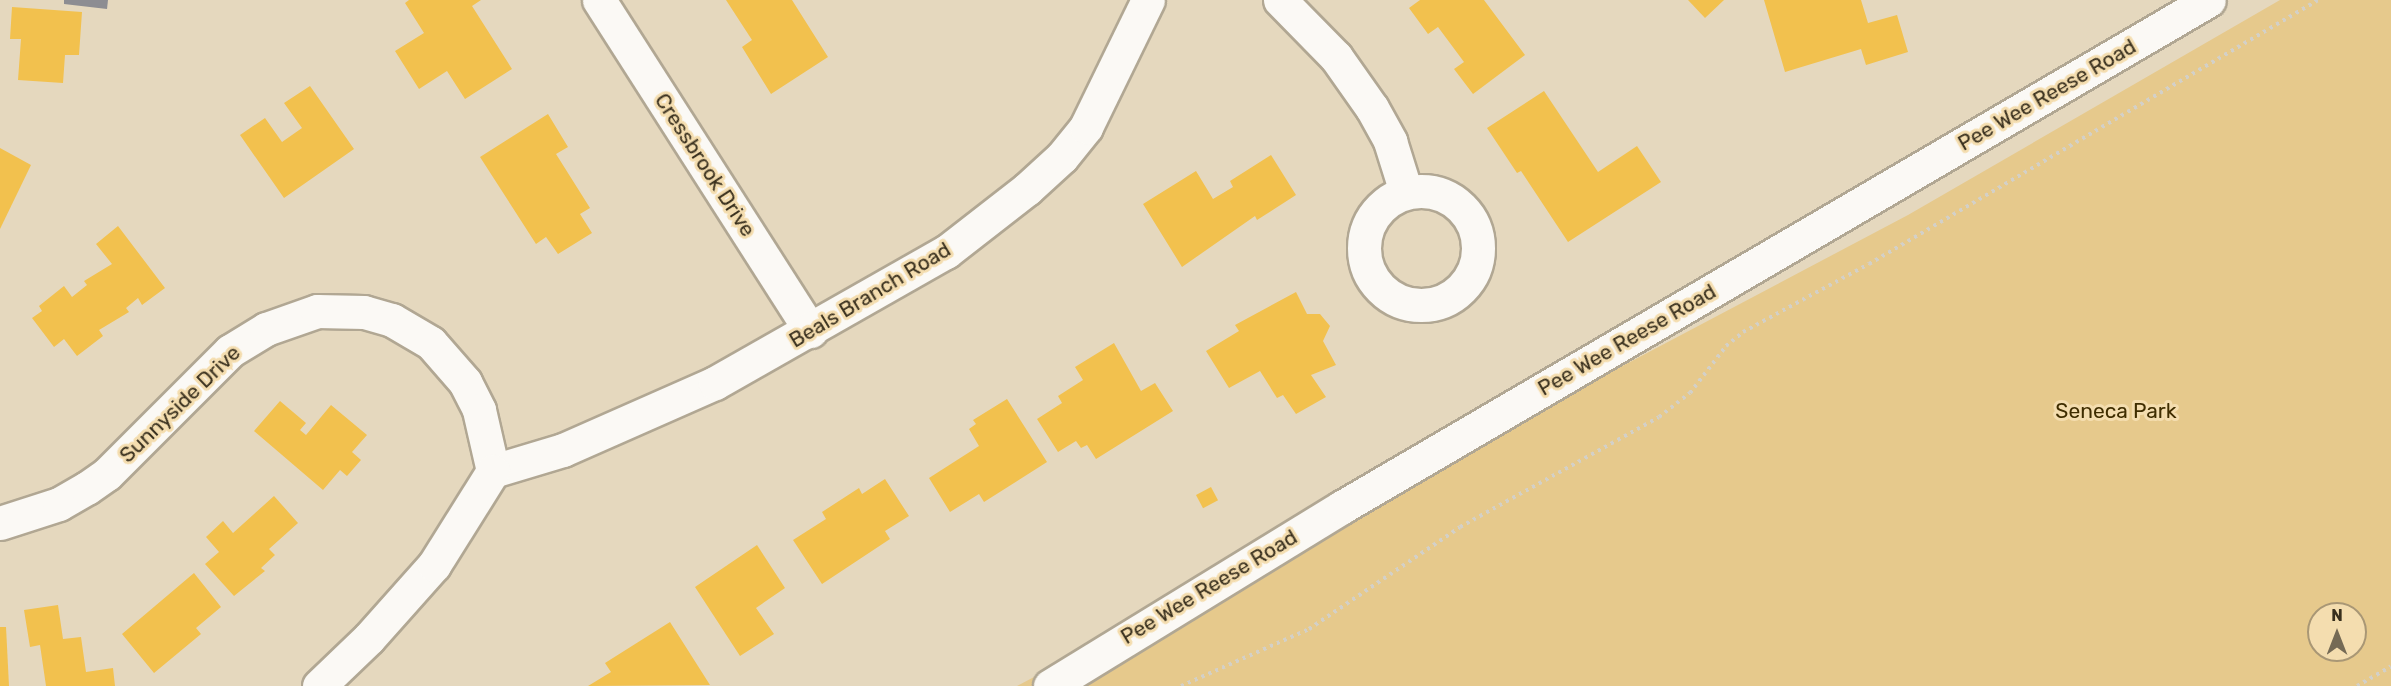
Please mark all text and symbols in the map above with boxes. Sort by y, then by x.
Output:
street label: Pee Wee Reese Road [1953,34,2141,156]
street label: Cressbrook Drive [649,89,761,241]
street label: Beals Branch Road [785,237,955,353]
street label: Pee Wee Reese Road [1533,279,1721,401]
street label: Sunnyside Drive [114,340,246,468]
park label: Seneca Park [2055,398,2177,424]
street label: Pee Wee Reese Road [1116,524,1302,650]
north arrow [2307,602,2367,662]
text: N [2331,606,2343,625]

